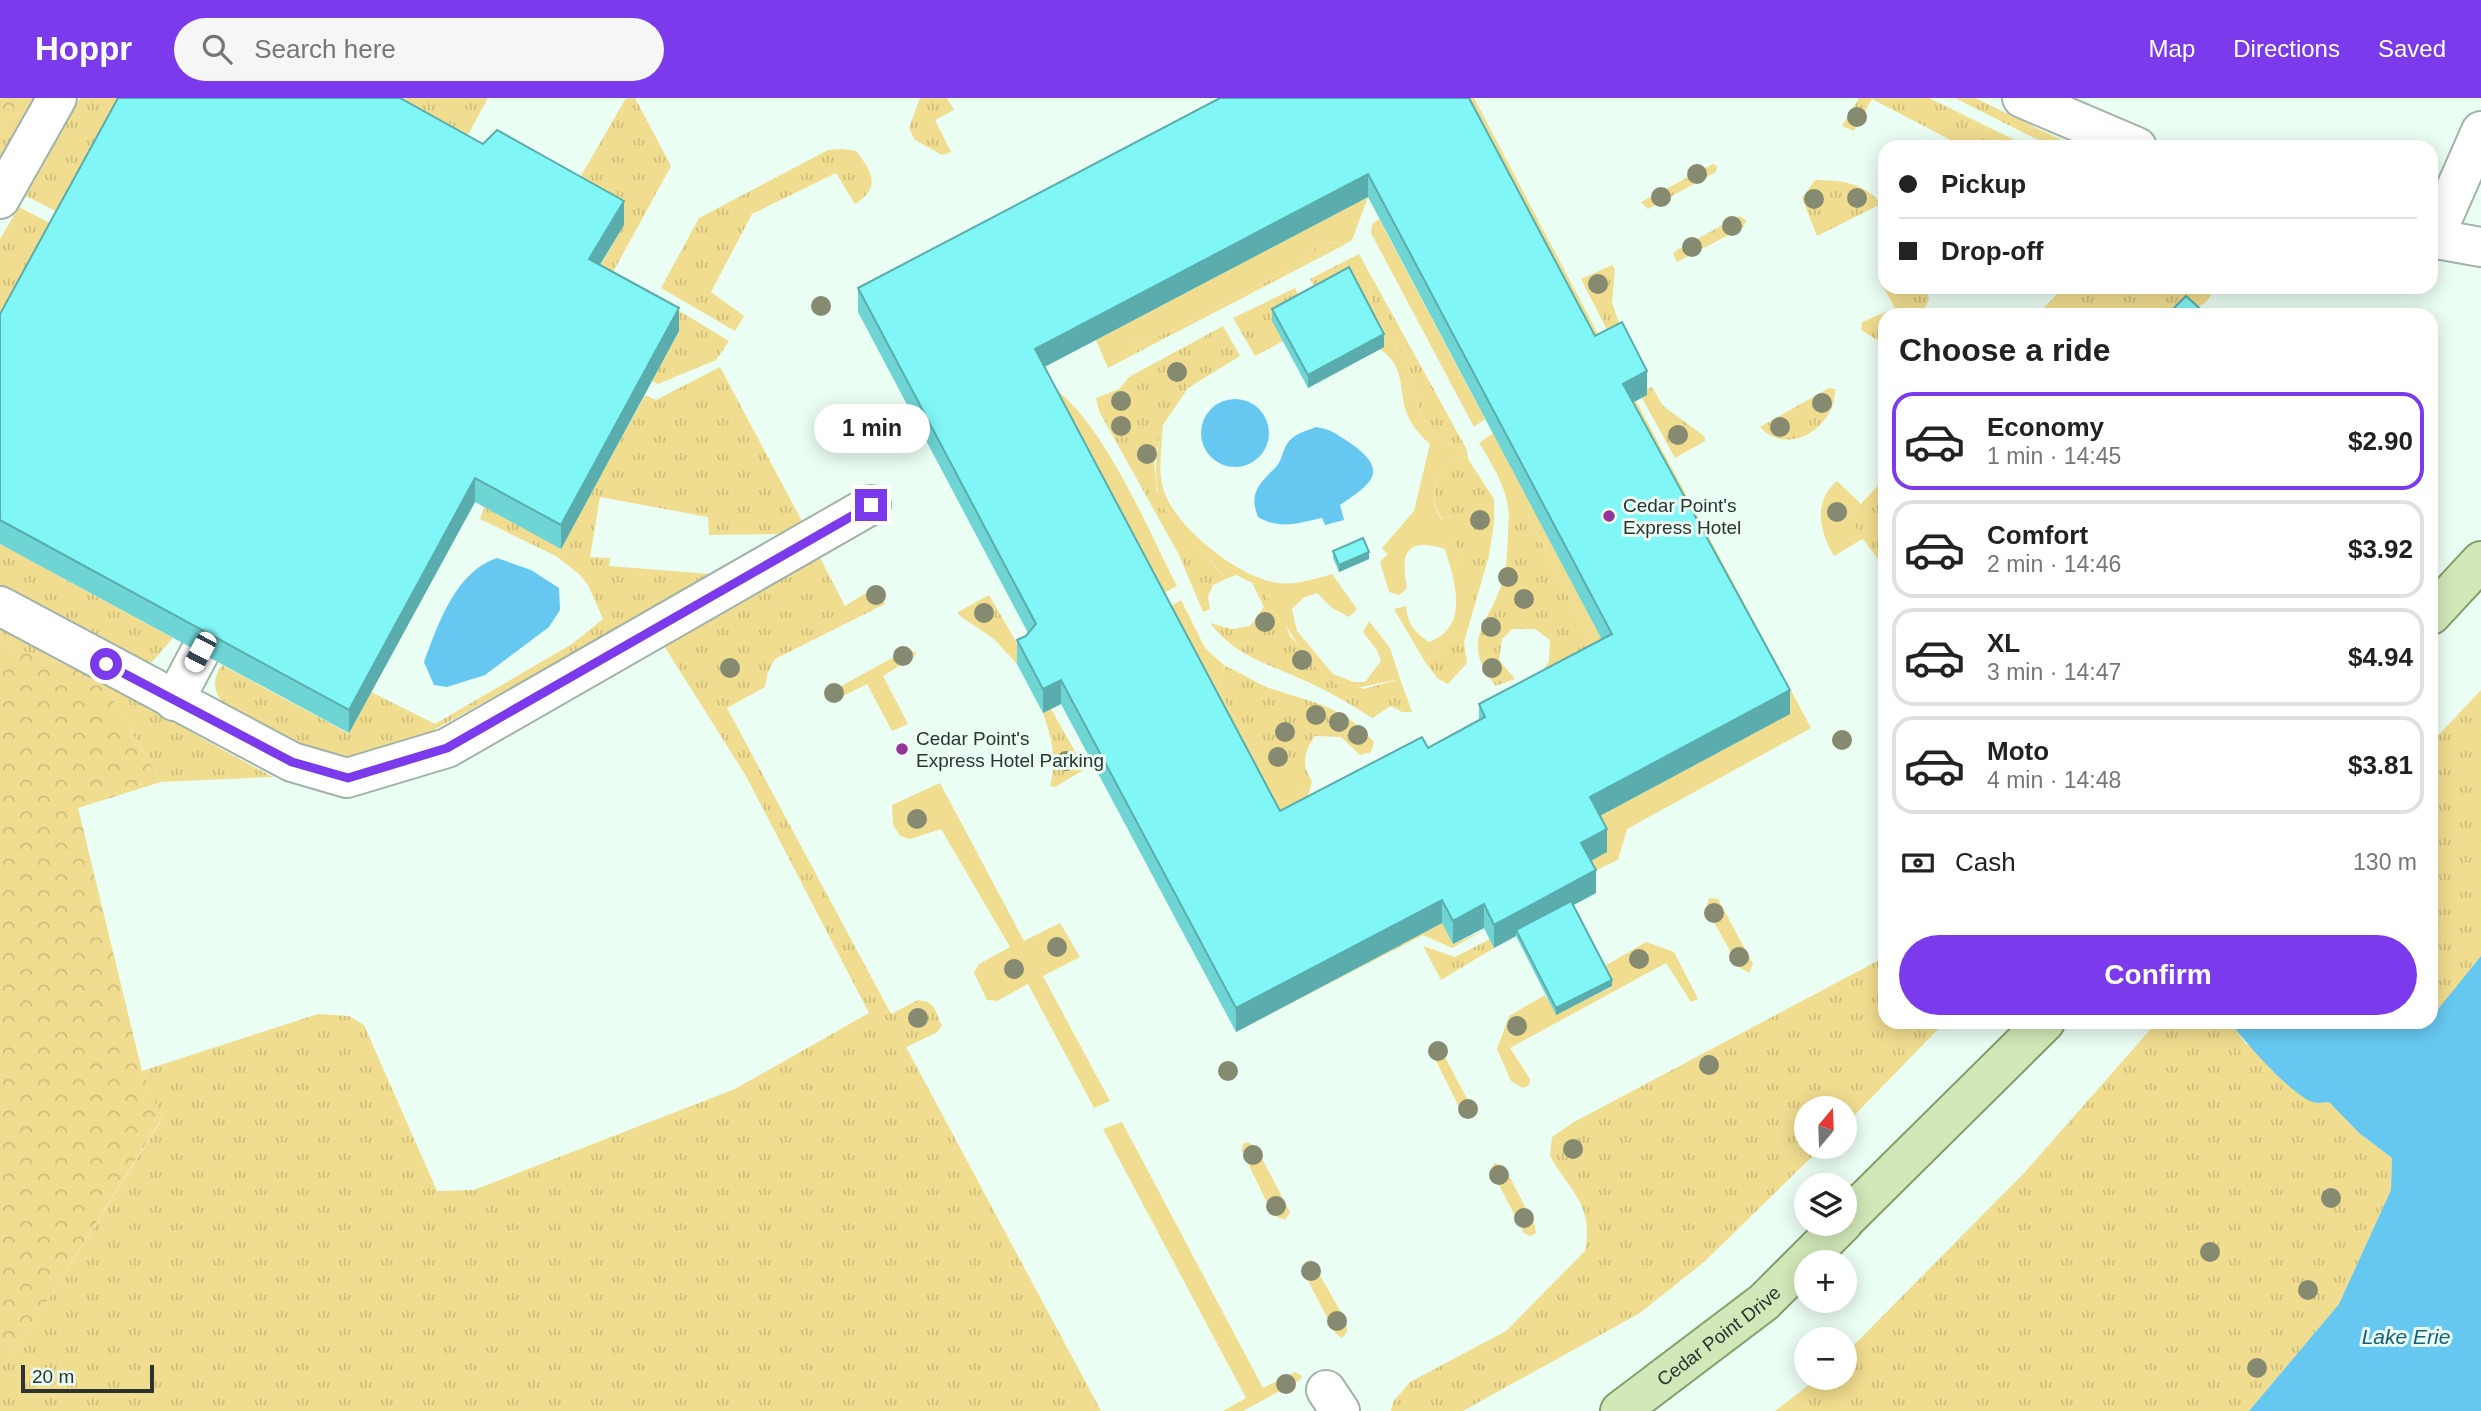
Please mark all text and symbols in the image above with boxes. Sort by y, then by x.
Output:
search box [174,18,664,81]
text: Hoppr [35,30,132,67]
icon: search [198,30,236,68]
text: Search here [254,34,396,64]
text: Map [2149,35,2195,62]
text: Directions [2233,35,2340,62]
text: Saved [2378,35,2446,62]
text: Pickup [1941,169,2026,199]
text: Drop-off [1941,236,2044,266]
text: Choose a ride [1899,332,2111,368]
callout: 1 min [813,404,929,452]
icon: car [1903,410,1966,473]
text: Economy [1987,412,2104,442]
text: 1 min [842,415,902,441]
text: $2.90 [2348,426,2413,456]
text: 1 min · 14:45 [1987,443,2121,469]
route end [855,489,887,521]
place label: Cedar Point's Express Hotel [1623,495,1741,538]
marker: Cedar Point's Express Hotel [1601,508,1617,524]
icon: car [1903,518,1966,581]
text: Comfort [1987,520,2088,550]
text: $3.92 [2348,534,2413,564]
text: 2 min · 14:46 [1987,551,2121,577]
icon: car [1903,626,1966,689]
text: XL [1987,628,2020,658]
car [181,629,220,675]
text: $4.94 [2348,642,2413,672]
route start [90,648,122,680]
text: 3 min · 14:47 [1987,659,2121,685]
place label: Cedar Point's Express Hotel Parking [916,728,1104,771]
icon: car [1903,734,1966,797]
text: Moto [1987,736,2049,766]
marker: Cedar Point's Express Hotel Parking [894,741,910,757]
text: $3.81 [2348,750,2413,780]
text: 4 min · 14:48 [1987,767,2121,793]
icon: cash [1899,844,1937,882]
text: Cash [1955,847,2016,877]
text: 130 m [2353,849,2417,875]
button: Confirm [1899,935,2417,1015]
north arrow [1794,1096,1857,1158]
map controls [1794,1096,1857,1390]
button: layers [1794,1173,1857,1236]
button: + [1794,1250,1857,1313]
street label: Cedar Point Drive [1653,1282,1784,1390]
water label: Lake Erie [2362,1325,2450,1348]
button: − [1794,1327,1857,1390]
scale bar [21,1362,154,1394]
text: 20 m [32,1366,74,1387]

